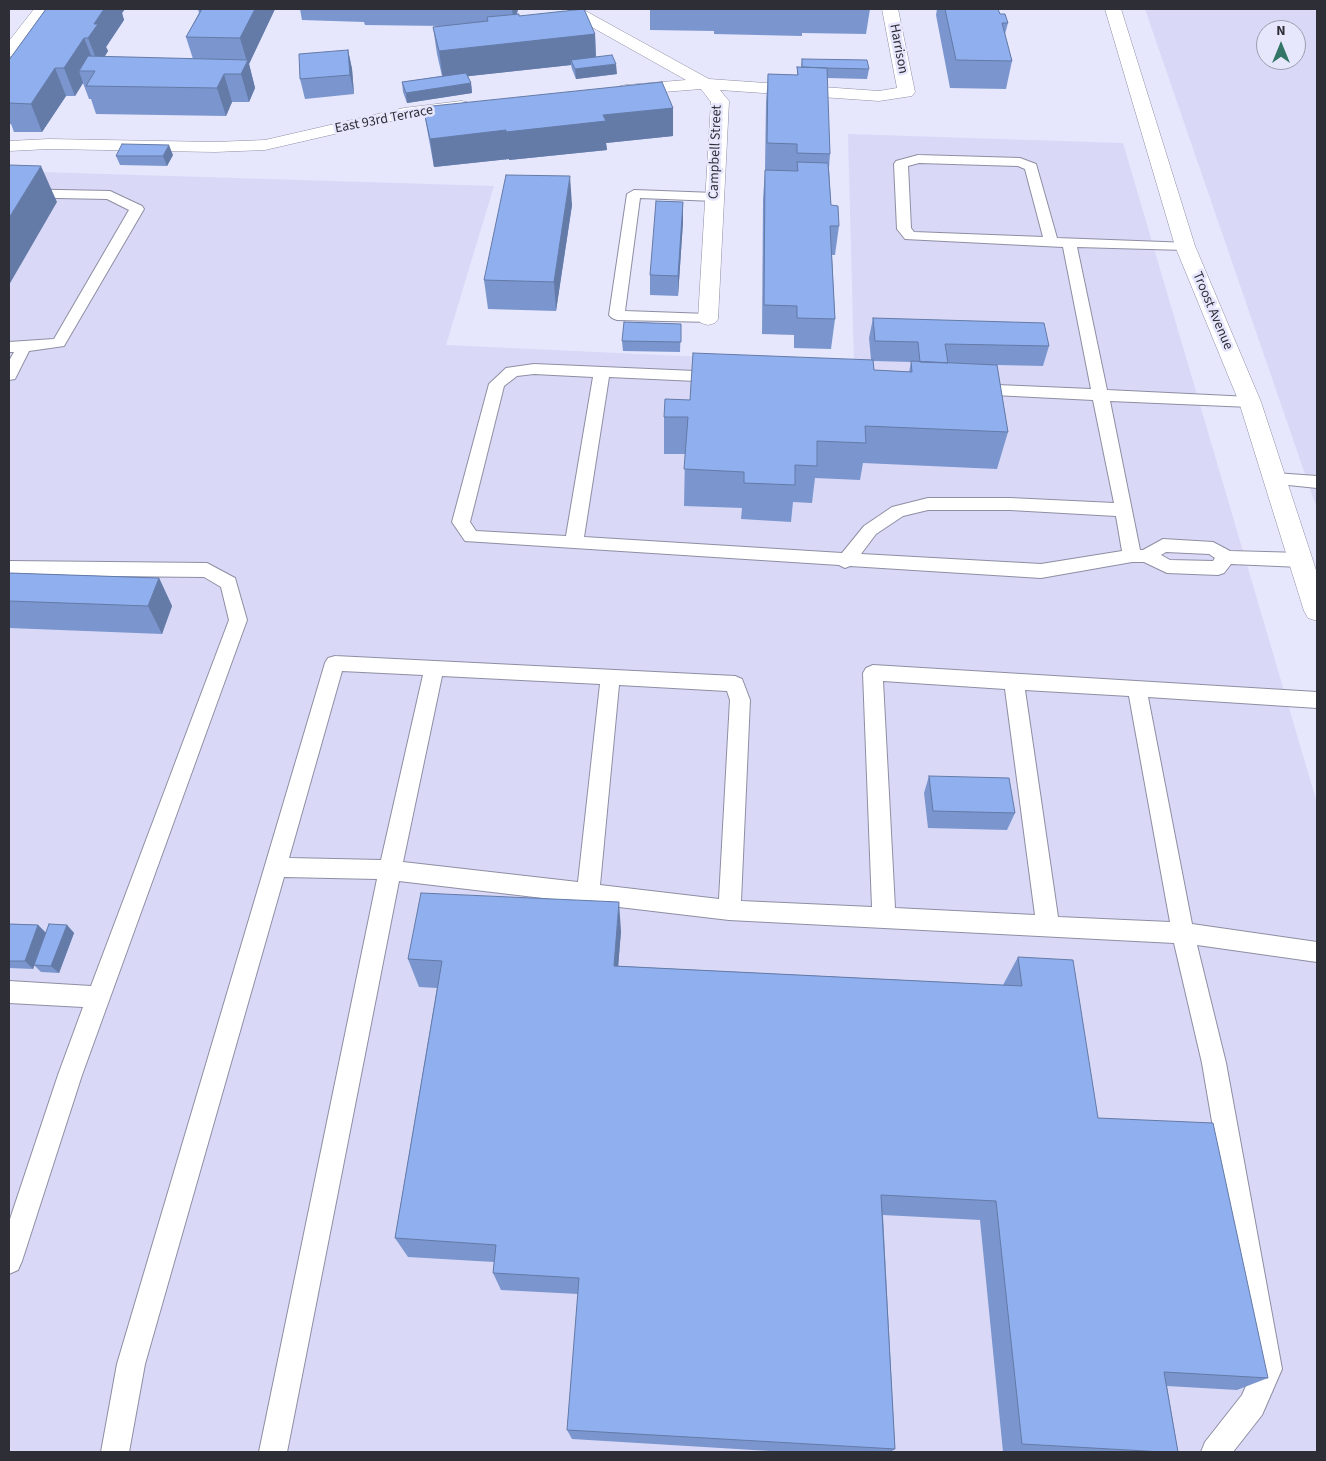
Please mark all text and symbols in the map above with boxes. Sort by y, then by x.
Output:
north arrow [1256,20,1306,70]
text: N [1276,21,1286,41]
street label: Harrison [885,23,911,75]
street label: East 93rd Terrace [333,102,435,138]
street label: Campbell Street [706,105,726,199]
street label: Troost Avenue [1188,270,1236,352]

